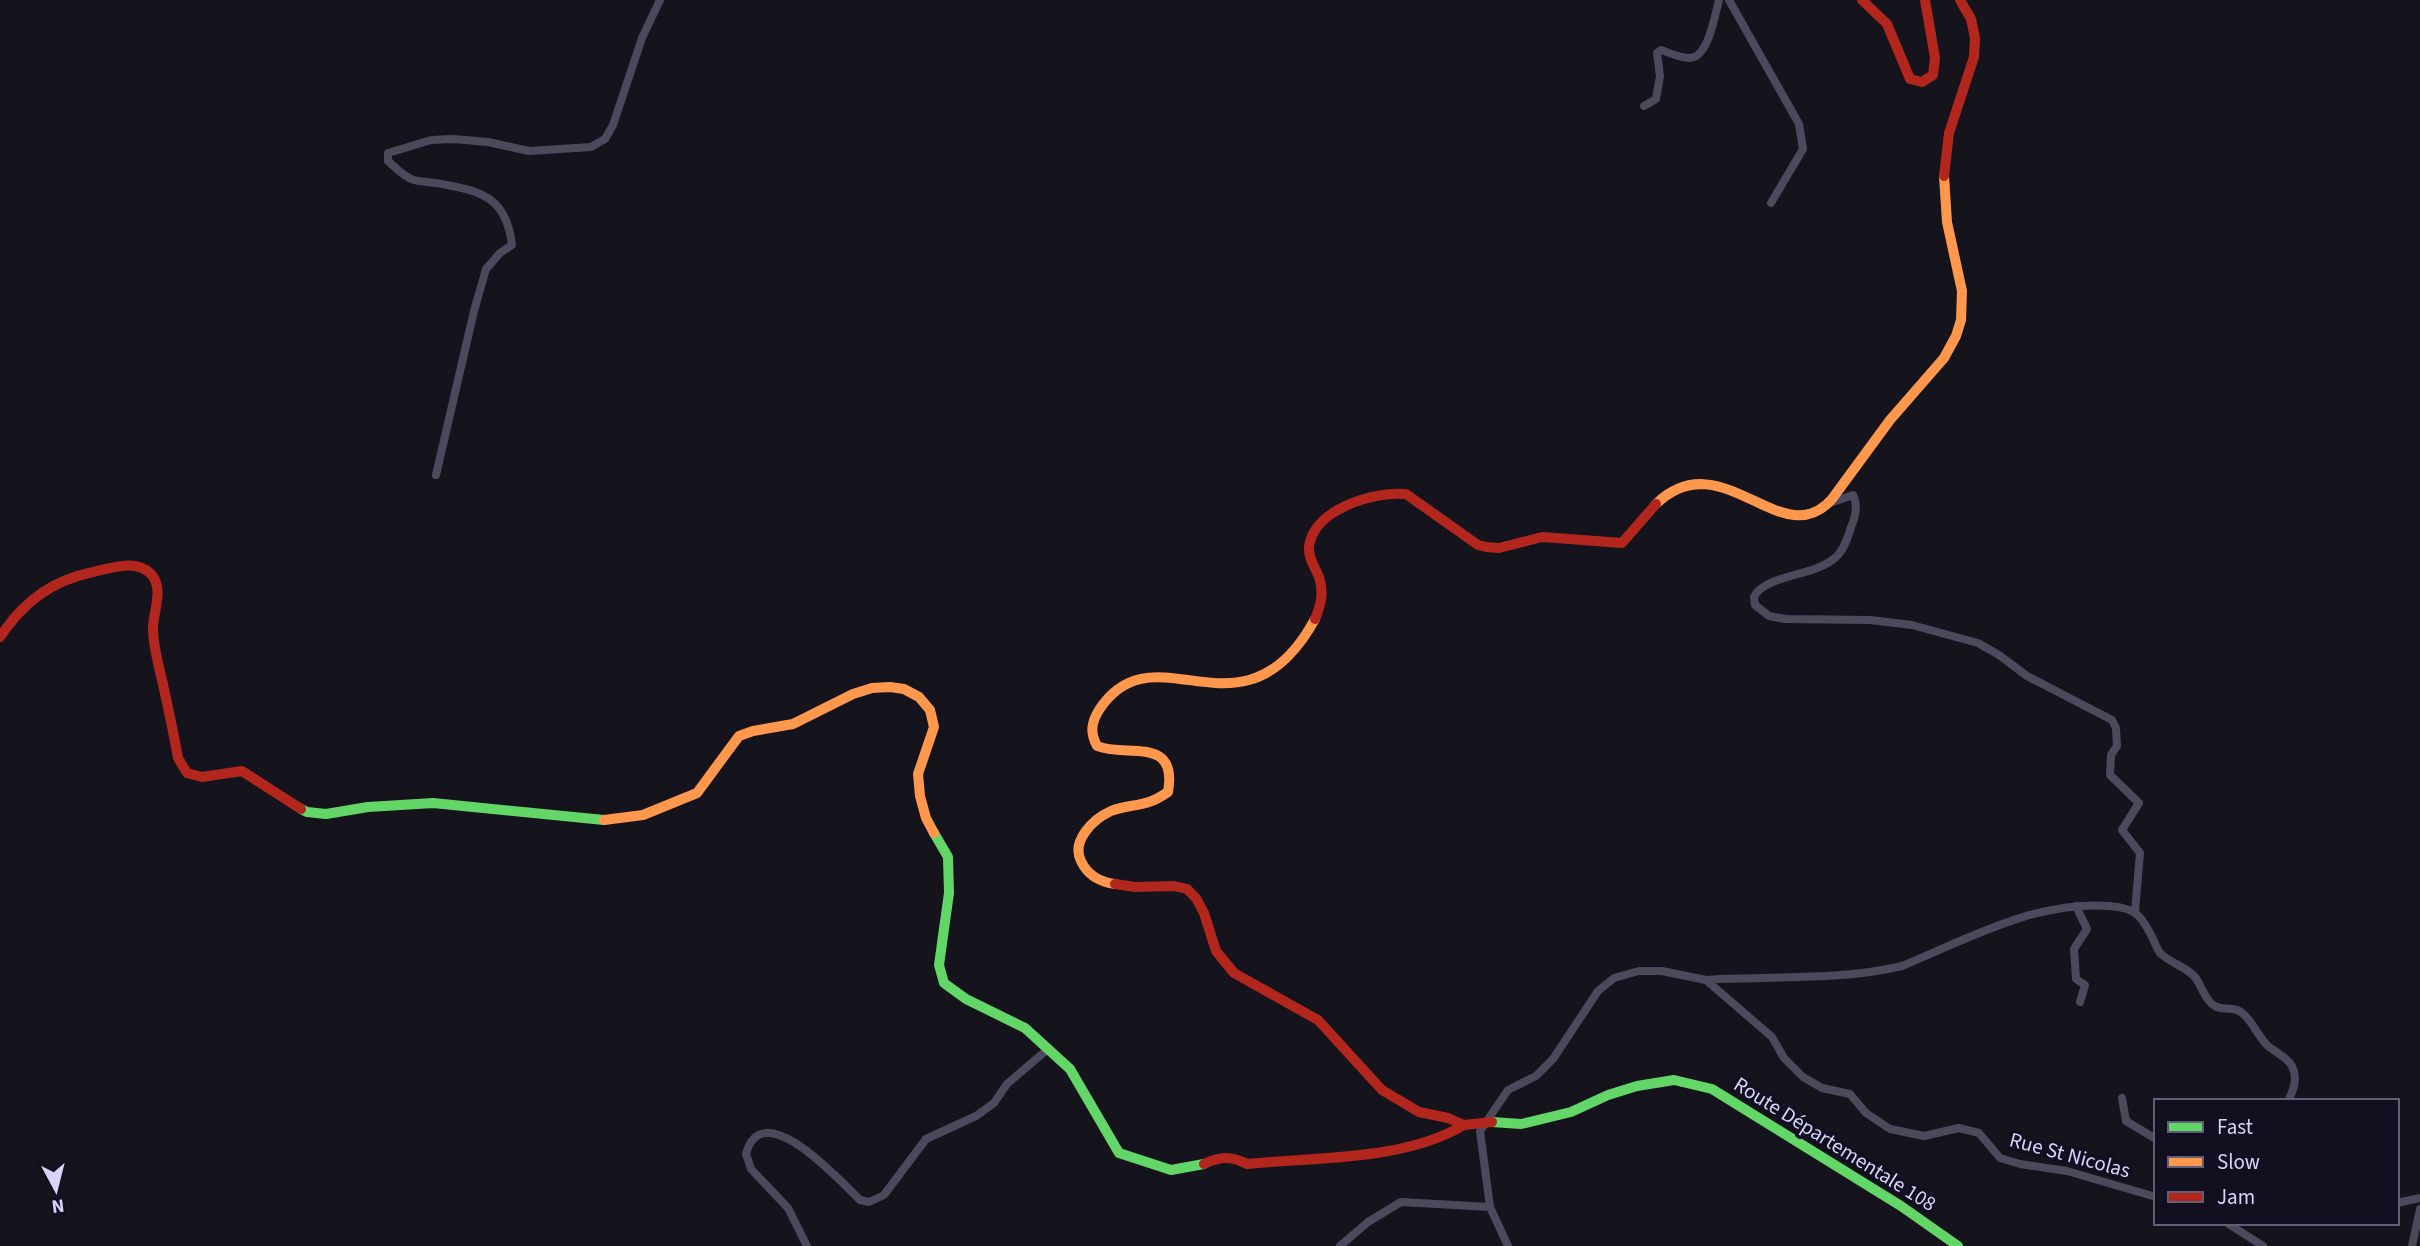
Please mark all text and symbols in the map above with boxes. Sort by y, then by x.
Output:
street label: Route Départementale 108 [1728,1069,1942,1219]
legend [2154,1099,2399,1225]
text: Fast [2217,1112,2253,1142]
street label: Rue St Nicolas [2006,1124,2134,1186]
text: Slow [2217,1147,2260,1177]
north arrow [21,1155,91,1225]
text: Jam [2217,1182,2255,1212]
text: N [50,1191,66,1220]

